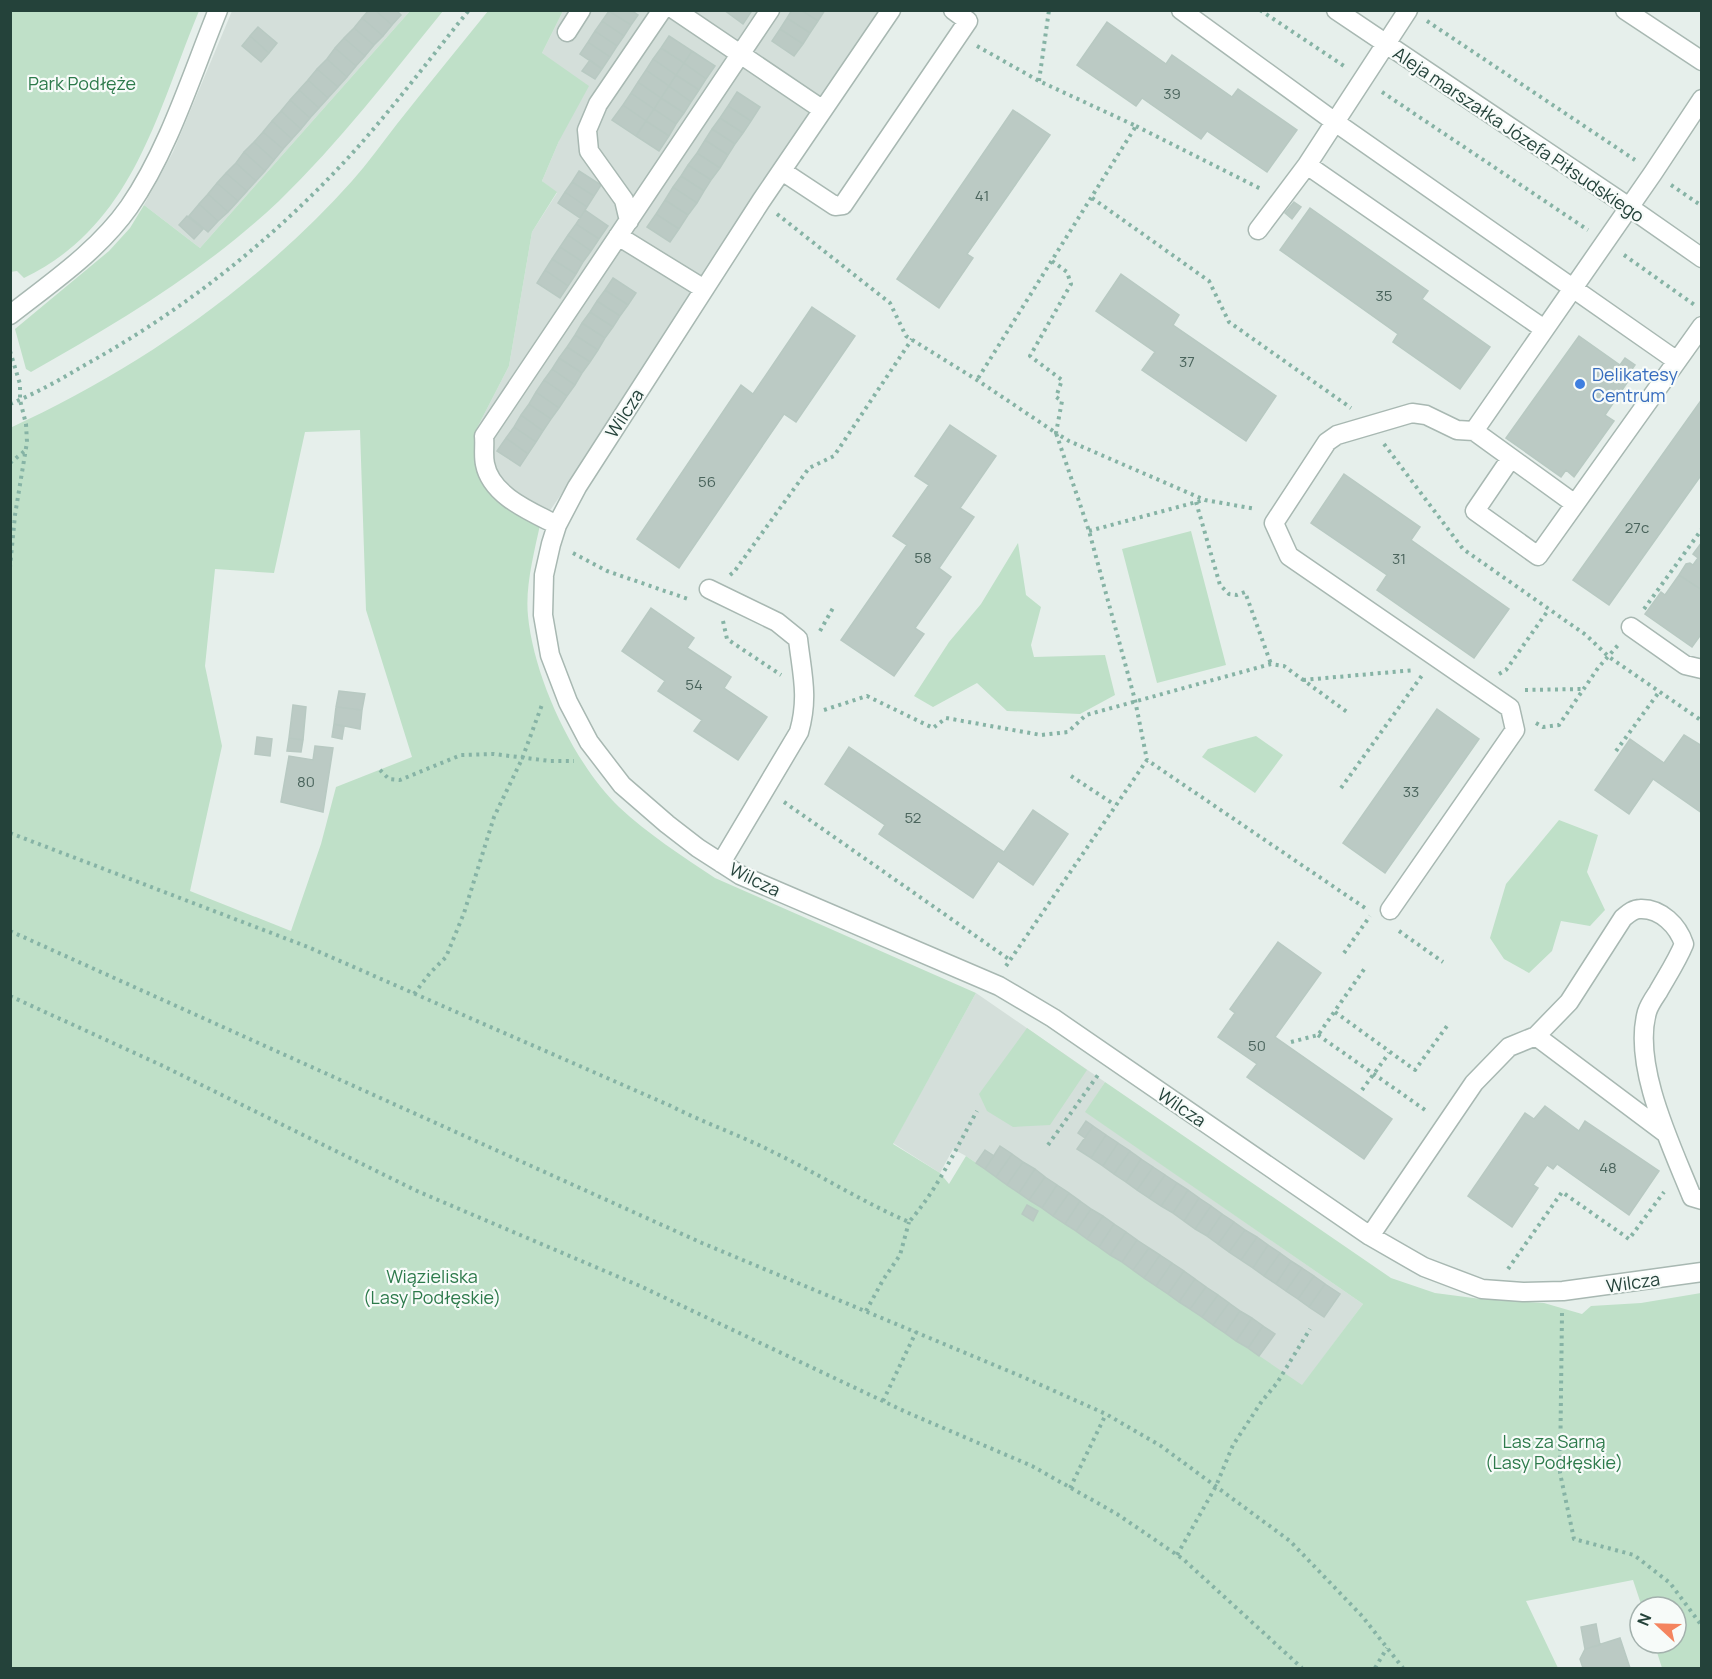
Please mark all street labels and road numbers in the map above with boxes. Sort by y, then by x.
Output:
street label: Aleja marszałka Józefa Piłsudskiego [1389,41,1649,227]
street label: Wilcza [599,384,649,442]
street label: Wilcza [726,856,784,902]
street label: Wilcza [1153,1082,1211,1132]
street label: Wilcza [1605,1266,1661,1298]

